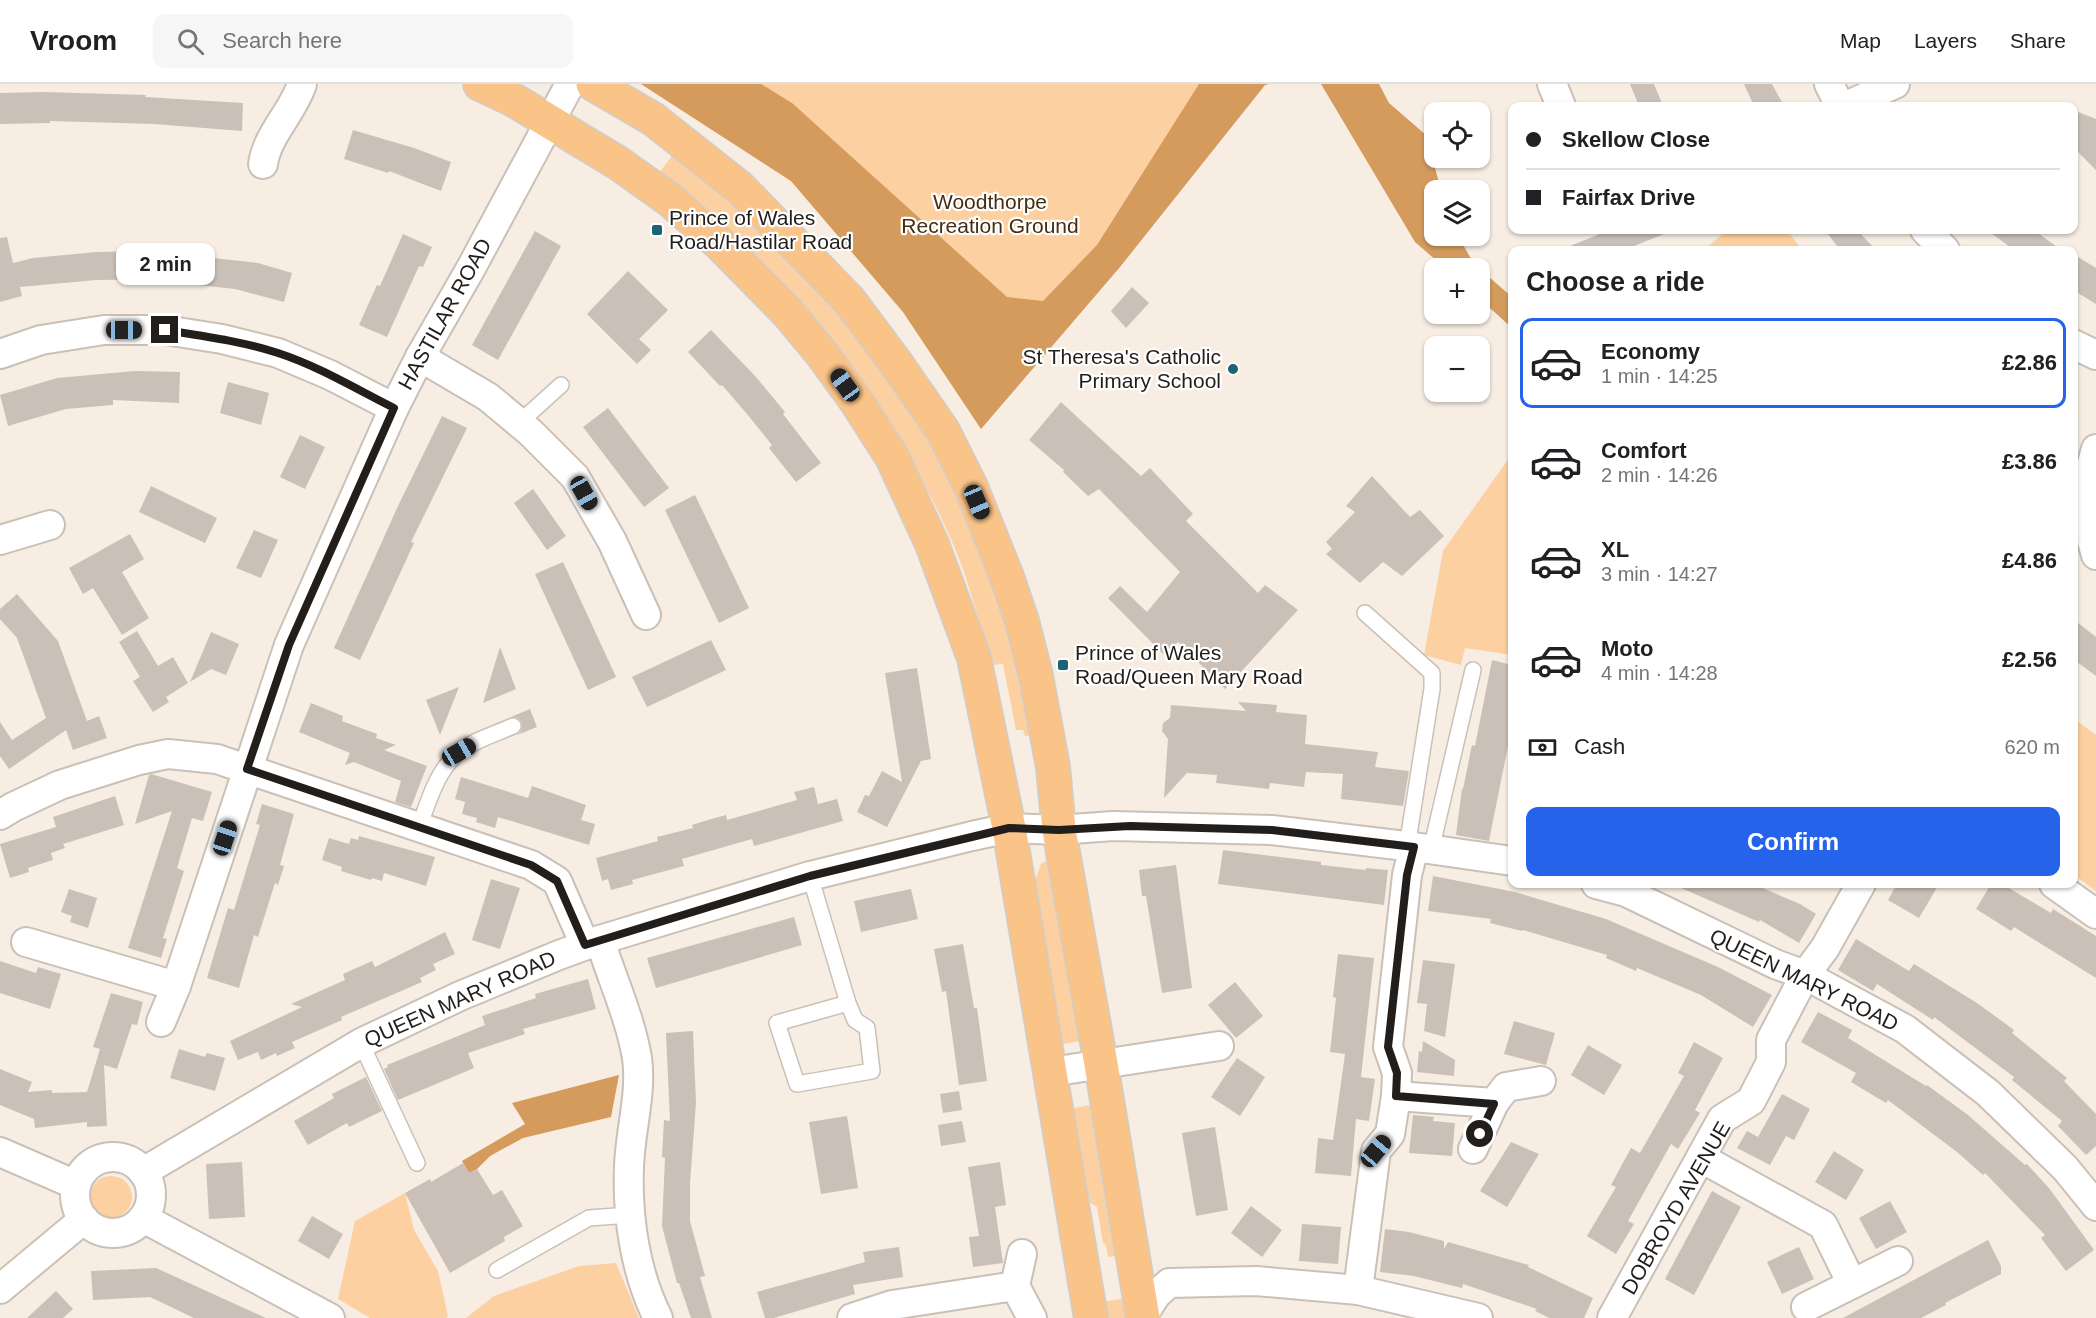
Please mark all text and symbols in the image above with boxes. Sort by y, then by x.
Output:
search box [153,14,573,68]
text: Vroom [30,25,117,56]
icon: search [174,25,207,58]
text: Search here [222,28,342,53]
text: Map [1840,29,1881,52]
text: Layers [1914,29,1977,52]
text: Share [2010,29,2066,52]
map controls [1424,102,1490,402]
button: locate [1424,102,1490,168]
text: Skellow Close [1562,127,1710,152]
button: layers [1424,180,1490,246]
text: Fairfax Drive [1562,185,1695,210]
park label: Woodthorpe Recreation Ground [901,190,1079,237]
place label: Prince of Wales Road/Hastilar Road [669,206,852,253]
marker: Prince of Wales Road/Hastilar Road [650,223,664,237]
street label: HASTILAR ROAD [393,234,496,393]
callout: 2 min [116,243,214,285]
text: 2 min [139,253,192,275]
button: + [1424,258,1490,324]
text: Choose a ride [1526,267,1705,297]
route end [151,316,178,343]
car [106,321,142,339]
button: − [1424,336,1490,402]
icon: car [1529,336,1583,390]
text: Economy [1601,339,1700,364]
place label: St Theresa's Catholic Primary School [1022,345,1221,392]
text: £2.86 [2002,350,2057,375]
marker: St Theresa's Catholic Primary School [1226,362,1240,376]
car [827,365,863,405]
text: 1 min · 14:25 [1601,365,1718,387]
icon: car [1529,435,1583,489]
text: Comfort [1601,438,1687,463]
text: £3.86 [2002,449,2057,474]
text: 2 min · 14:26 [1601,464,1718,486]
car [567,473,601,513]
car [962,482,992,522]
icon: car [1529,534,1583,588]
text: XL [1601,537,1629,562]
text: £4.86 [2002,548,2057,573]
text: 3 min · 14:27 [1601,563,1718,585]
icon: car [1529,633,1583,687]
text: Moto [1601,636,1654,661]
place label: Prince of Wales Road/Queen Mary Road [1075,641,1303,688]
text: £2.56 [2002,647,2057,672]
marker: Prince of Wales Road/Queen Mary Road [1056,658,1070,672]
text: 4 min · 14:28 [1601,662,1718,684]
icon: cash [1526,731,1559,764]
text: Cash [1574,734,1625,759]
car [439,735,479,769]
text: 620 m [2004,736,2060,758]
button: Confirm [1526,807,2060,876]
car [211,818,239,858]
street label: QUEEN MARY ROAD [1706,924,1902,1035]
street label: QUEEN MARY ROAD [361,946,559,1051]
street label: DOBROYD AVENUE [1617,1117,1734,1298]
route start [1466,1120,1493,1147]
car [1358,1131,1394,1171]

